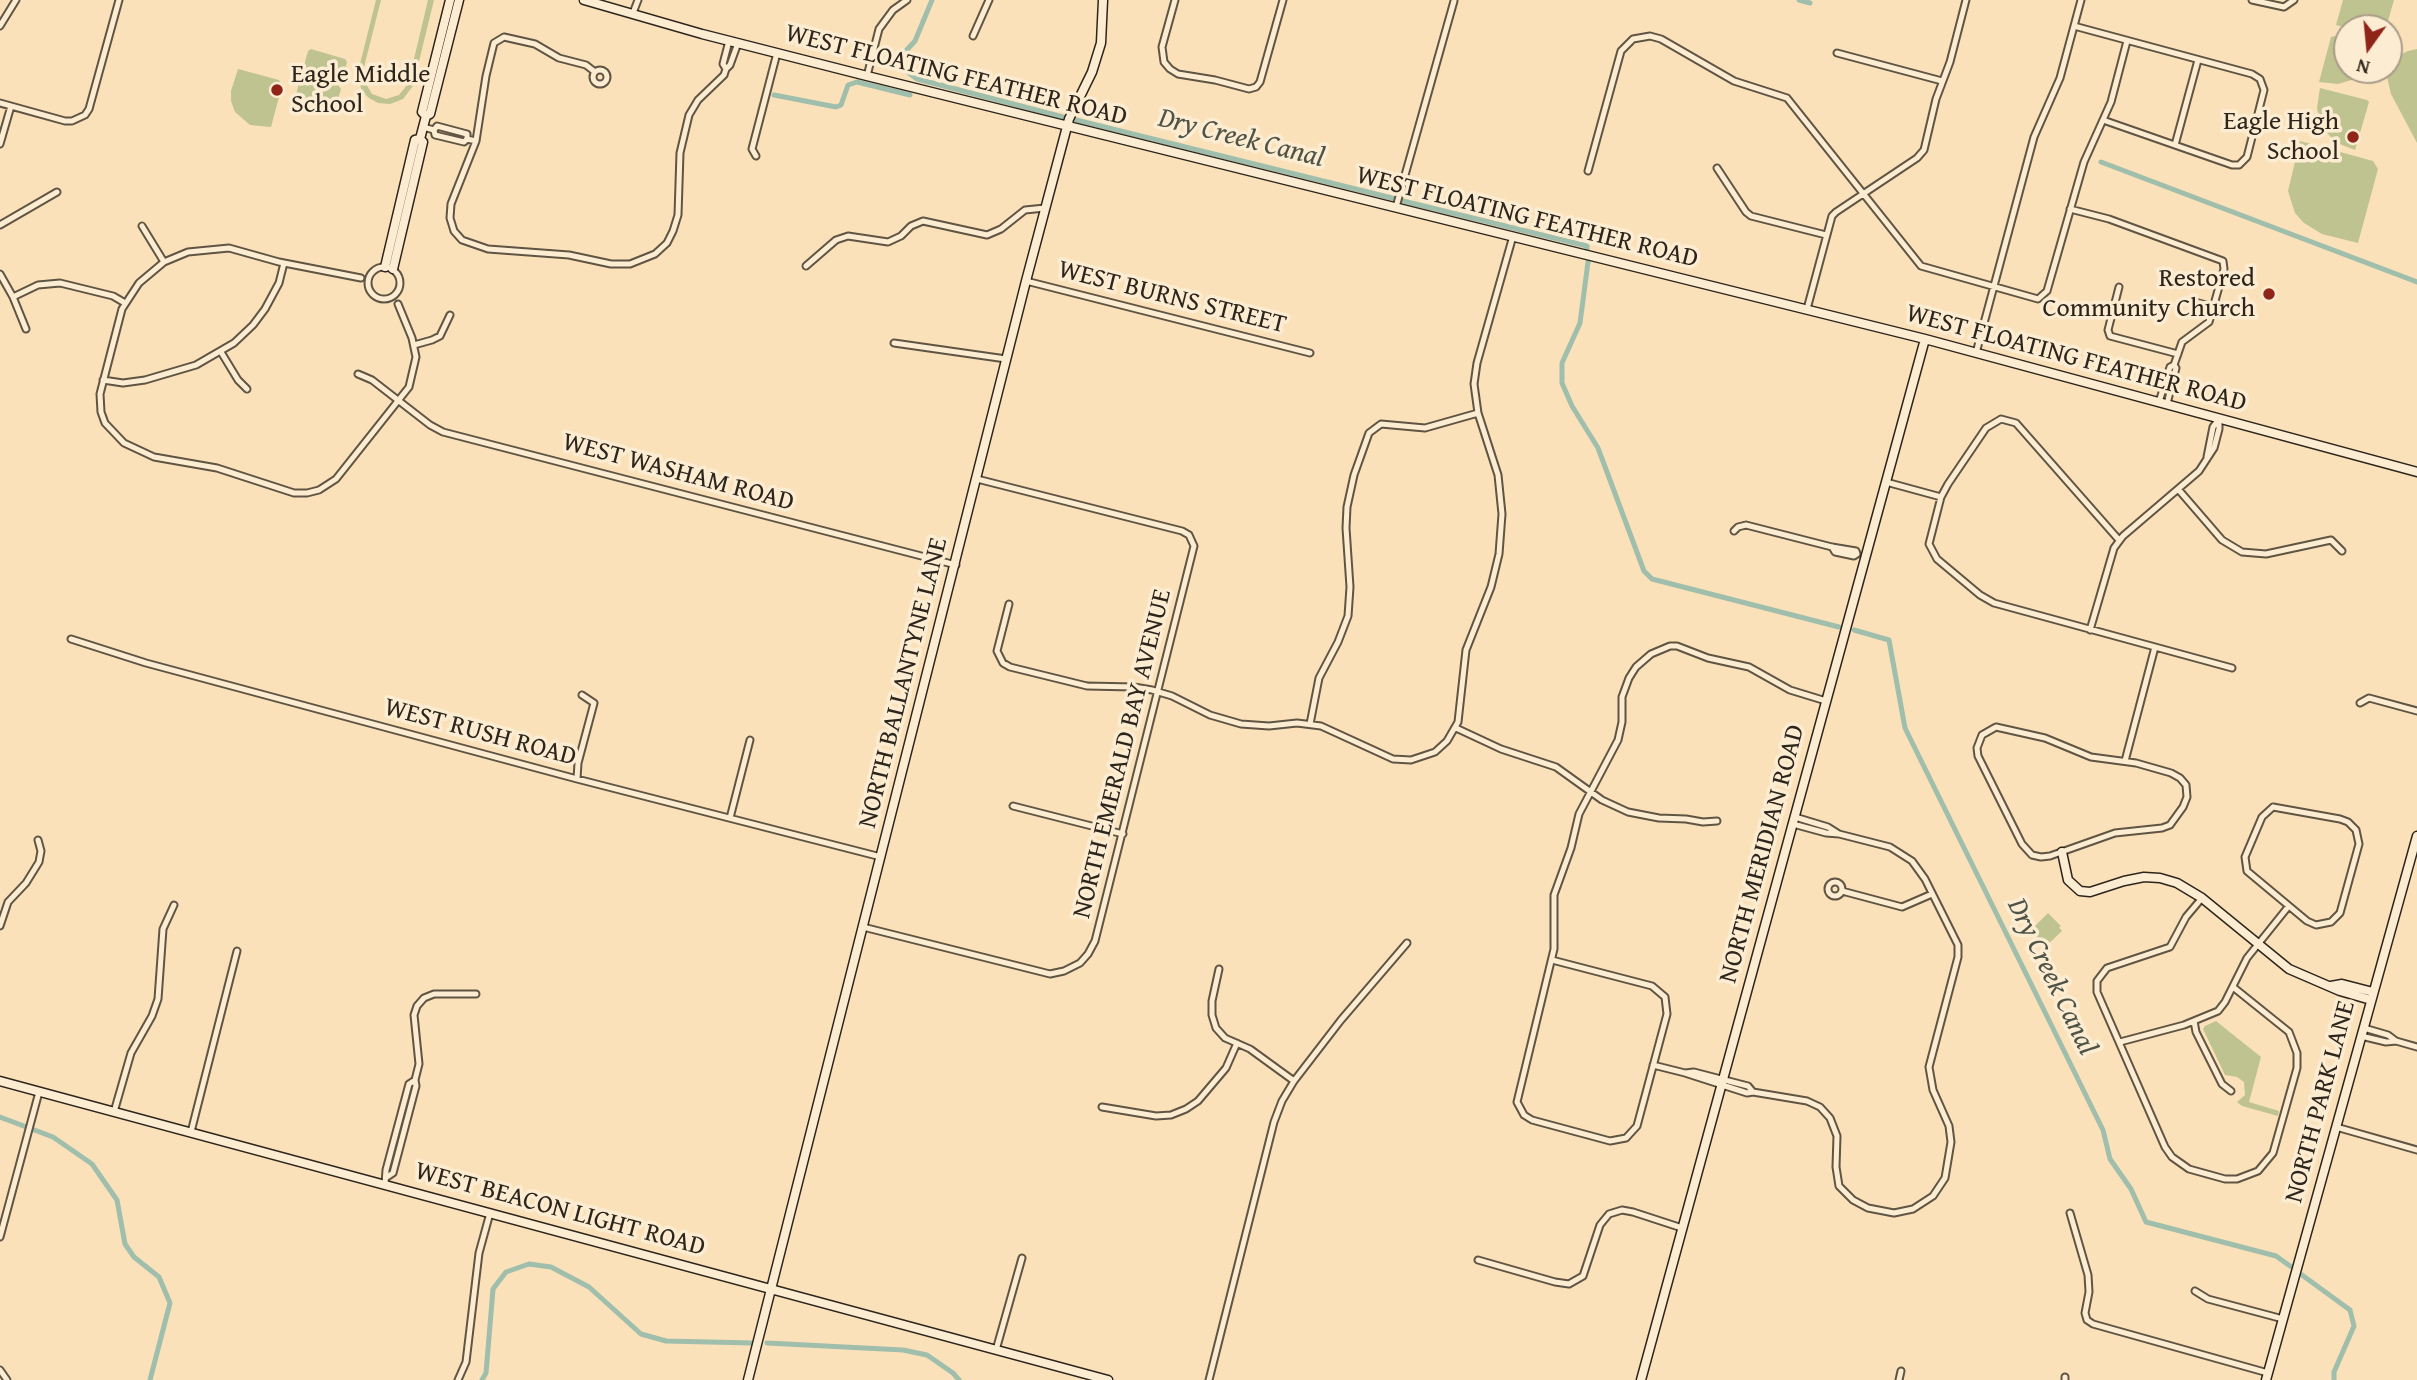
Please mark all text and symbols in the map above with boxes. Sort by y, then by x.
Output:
north arrow [2333,14,2403,84]
street label: WEST FLOATING FEATHER ROAD [782,18,1130,134]
text: N [2353,52,2373,83]
place label: Eagle Middle School [291,59,430,120]
marker: Eagle Middle School [269,82,285,98]
water label: Dry Creek Canal [1155,102,1327,176]
place label: Eagle High School [2223,106,2339,168]
marker: Eagle High School [2345,129,2361,145]
street label: WEST FLOATING FEATHER ROAD [1353,160,1701,276]
street label: WEST BURNS STREET [1055,255,1289,341]
place label: Restored Community Church [2042,263,2255,324]
marker: Restored Community Church [2261,286,2277,302]
street label: WEST FLOATING FEATHER ROAD [1902,298,2250,420]
street label: WEST WASHAM ROAD [559,427,797,519]
street label: NORTH BALLANTYNE LANE [853,535,955,831]
street label: NORTH EMERALD BAY AVENUE [1067,586,1179,922]
street label: WEST RUSH ROAD [381,692,579,774]
street label: NORTH MERIDIAN ROAD [1713,721,1813,987]
water label: Dry Creek Canal [1999,893,2103,1061]
street label: NORTH PARK LANE [2279,998,2363,1206]
street label: WEST BEACON LIGHT ROAD [411,1156,709,1264]

